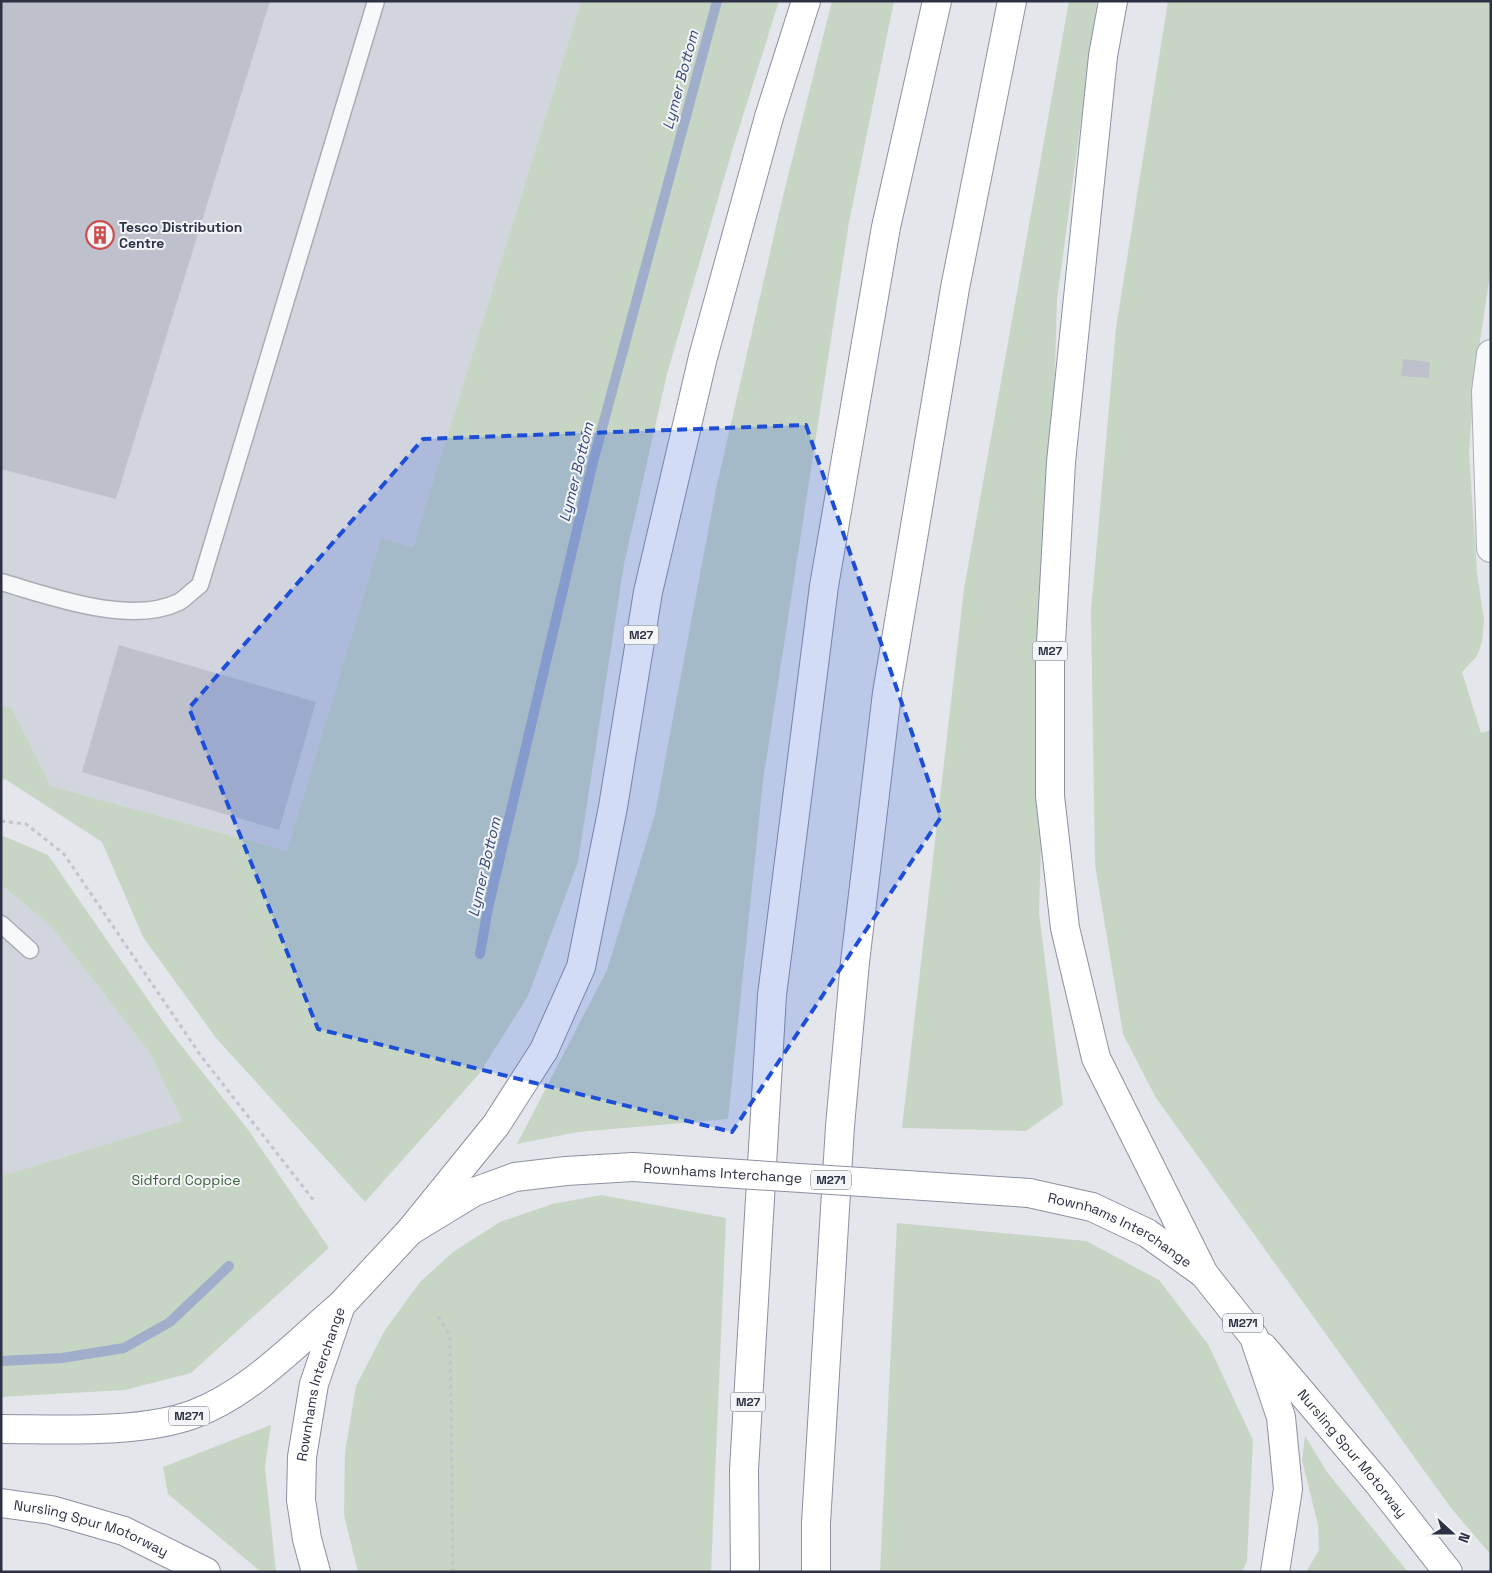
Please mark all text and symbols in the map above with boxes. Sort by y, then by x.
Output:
water label: Lymer Bottom [658,27,703,132]
place label: Tesco Distribution Centre [119,218,242,252]
building icon: Tesco Distribution Centre [85,220,115,250]
water label: Lymer Bottom [554,419,598,524]
road number: M27 [624,626,658,644]
road number: M27 [1032,641,1068,660]
water label: Lymer Bottom [463,814,505,919]
street label: Rownhams Interchange [643,1159,803,1187]
road number: M271 [811,1170,851,1190]
park label: Sidford Coppice [132,1171,240,1189]
street label: Rownhams Interchange [1046,1188,1195,1271]
street label: Rownhams Interchange [292,1305,349,1463]
road number: M271 [1223,1314,1263,1332]
street label: Nursling Spur Motorway [1294,1386,1411,1521]
road number: M27 [730,1392,766,1411]
road number: M271 [169,1406,209,1425]
street label: Nursling Spur Motorway [13,1496,171,1561]
north arrow [1427,1508,1477,1558]
text: N [1454,1530,1474,1545]

